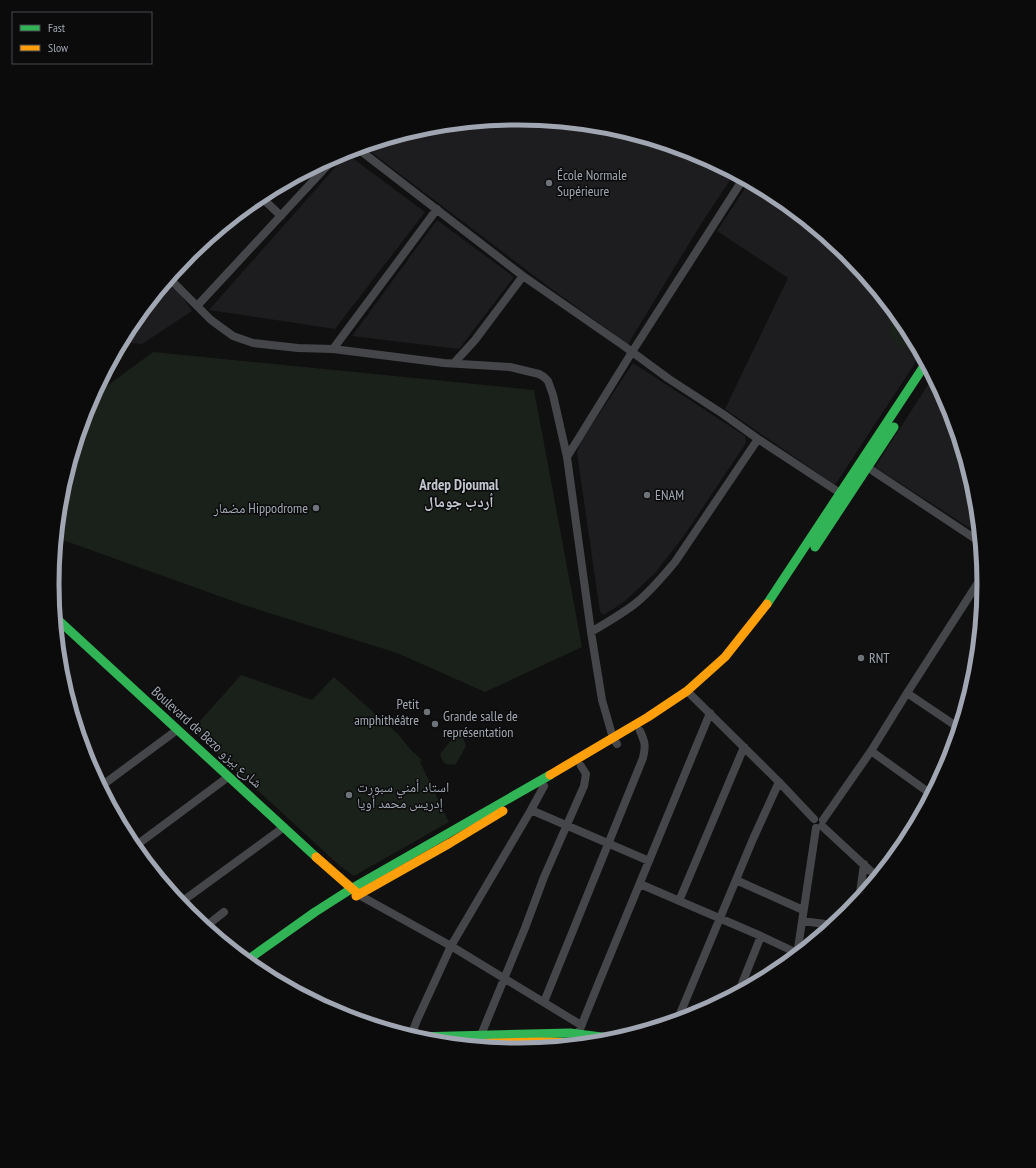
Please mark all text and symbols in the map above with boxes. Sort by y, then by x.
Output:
legend [12,12,152,64]
text: Fast [48,20,66,35]
text: Slow [48,40,69,55]
place label: École Normale Supérieure [557,166,627,200]
marker: École Normale Supérieure [544,178,554,188]
district label: Ardep Djoumal أردب جومال [418,475,499,511]
place label: ENAM [655,486,684,504]
marker: ENAM [642,490,652,500]
place label: مضمار Hippodrome [212,499,308,517]
marker: مضمار Hippodrome [311,503,321,513]
place label: RNT [869,649,890,667]
marker: RNT [856,653,866,663]
street label: Boulevard de Bezo شارع بيزو [147,682,266,792]
place label: Petit amphithéâtre [354,695,419,729]
marker: Petit amphithéâtre [422,707,432,717]
place label: Grande salle de représentation [443,707,518,741]
marker: Grande salle de représentation [430,719,440,729]
place label: استاد أمني سبورت إدريس محمد أويا [357,778,449,813]
marker: استاد أمني سبورت إدريس محمد أويا [344,790,354,800]

